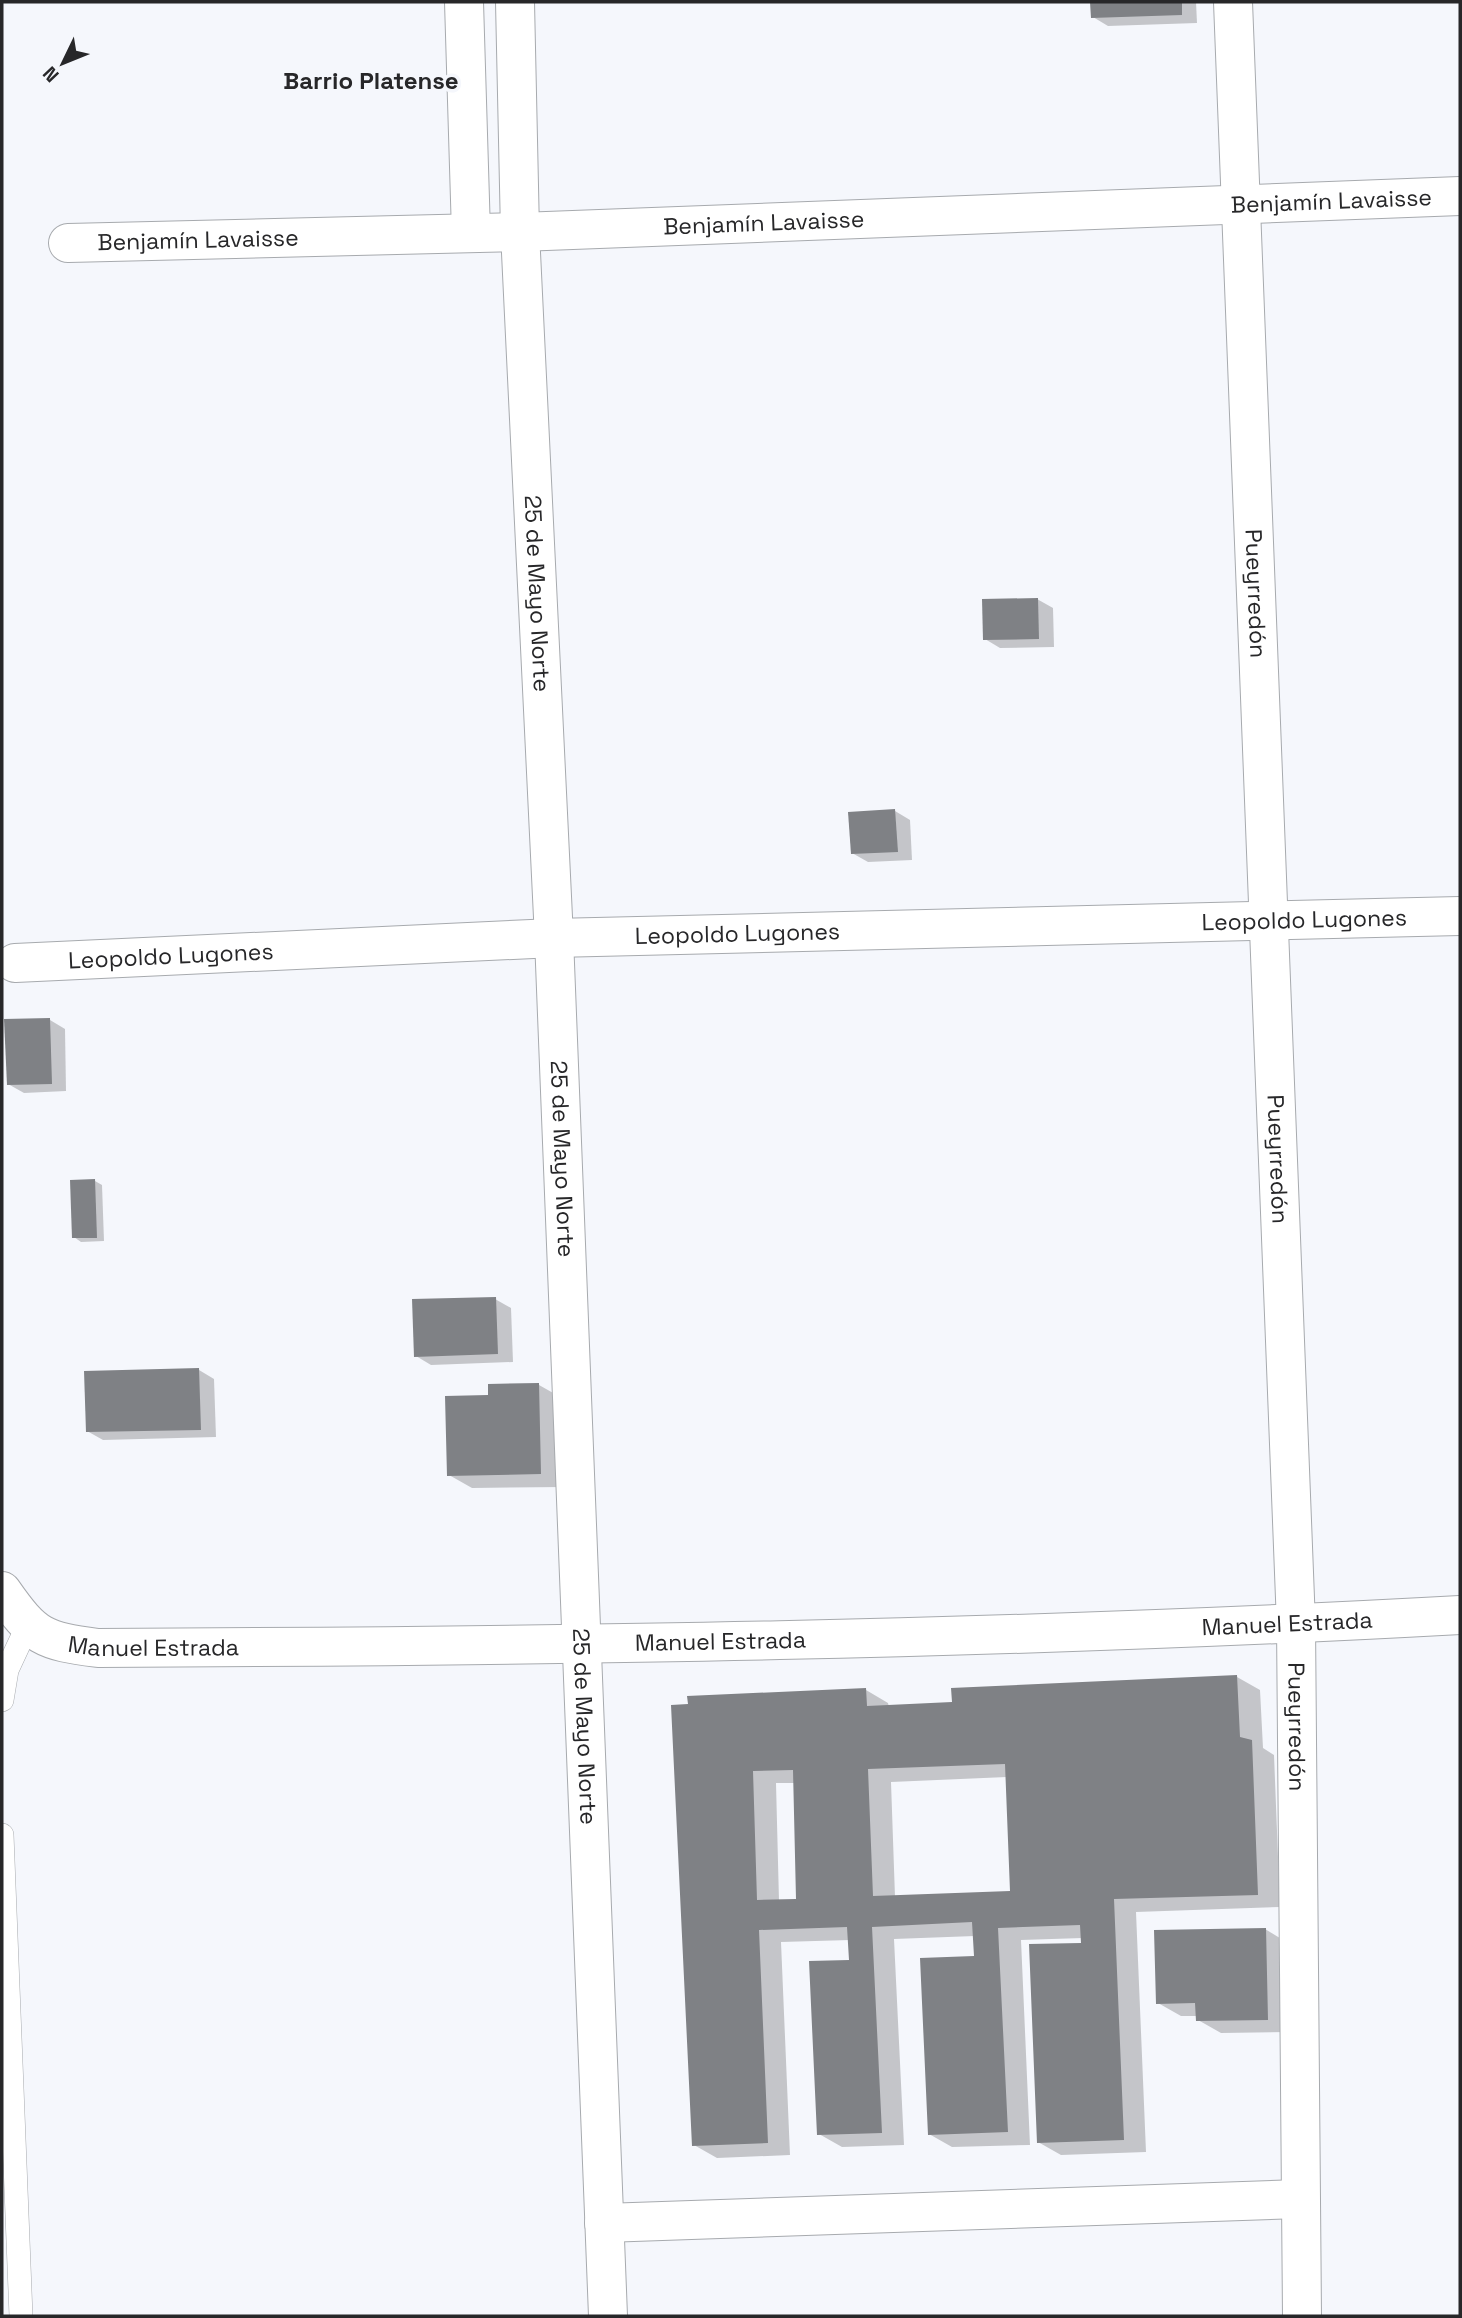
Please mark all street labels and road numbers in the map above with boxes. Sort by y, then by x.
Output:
street label: Benjamín Lavaisse [1230,182,1432,220]
street label: Benjamín Lavaisse [663,204,865,242]
street label: Benjamín Lavaisse [97,222,299,257]
street label: 25 de Mayo Norte [518,494,557,693]
street label: Pueyrredón [1238,528,1273,659]
street label: Leopoldo Lugones [1201,902,1407,937]
street label: Leopoldo Lugones [634,916,840,951]
street label: Leopoldo Lugones [68,936,274,976]
street label: 25 de Mayo Norte [544,1060,582,1258]
street label: Pueyrredón [1260,1094,1295,1224]
street label: Manuel Estrada [1201,1605,1373,1642]
street label: Manuel Estrada [635,1625,806,1658]
street label: 25 de Mayo Norte [566,1628,604,1826]
street label: Manuel Estrada [66,1629,239,1663]
street label: Pueyrredón [1281,1662,1312,1792]

